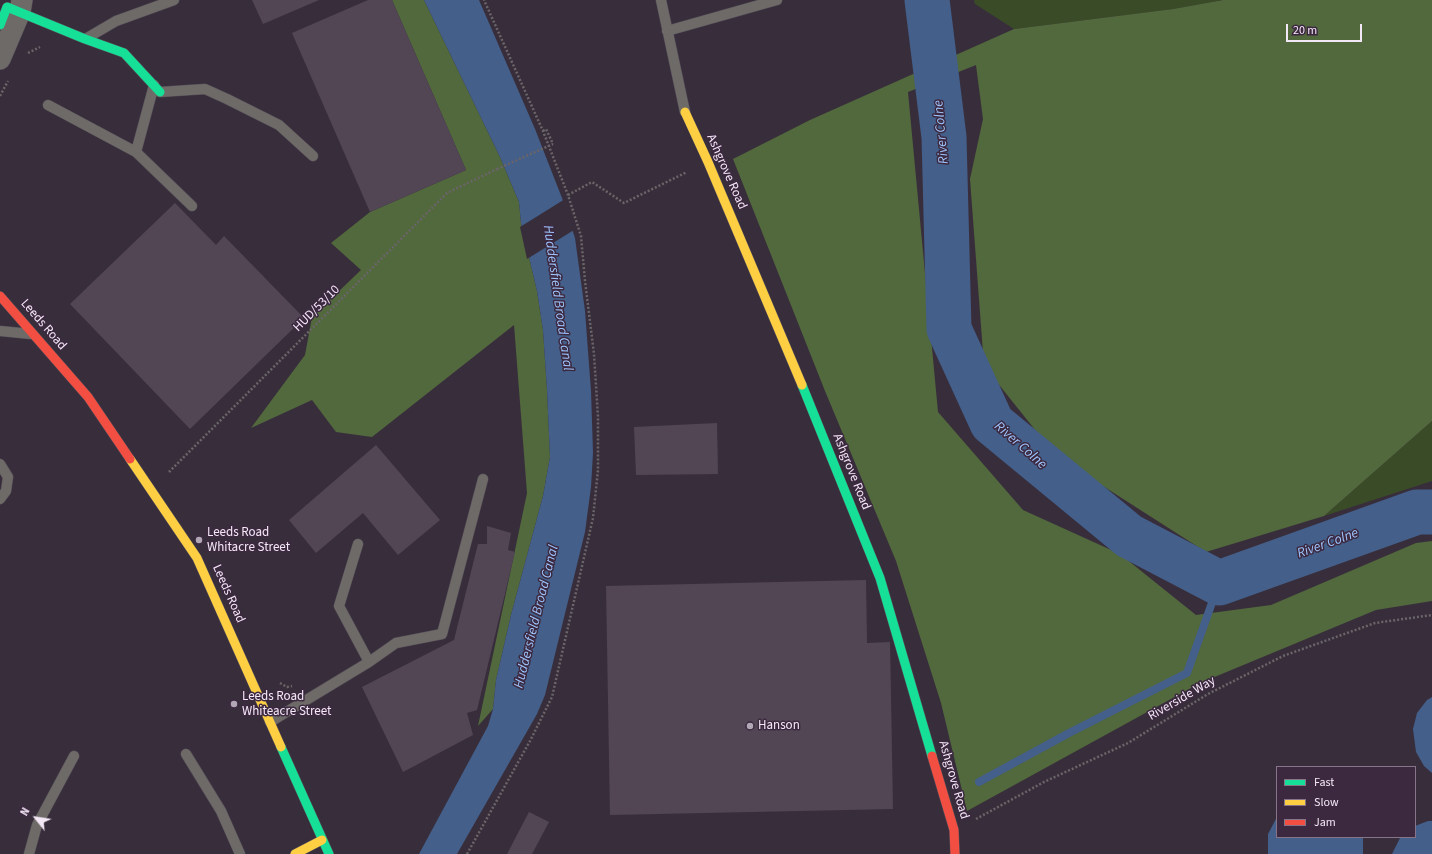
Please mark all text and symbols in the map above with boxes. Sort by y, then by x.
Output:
scale bar [1288,16,1364,42]
text: 20 m [1293,22,1317,39]
water label: River Colne [931,99,953,165]
street label: Ashgrove Road [702,132,750,212]
water label: Huddersfield Broad Canal [538,224,576,372]
street label: HUD/53/10 [290,282,344,336]
street label: Leeds Road [17,296,69,354]
water label: River Colne [990,419,1050,473]
street label: Ashgrove Road [829,432,873,512]
place label: Leeds Road Whitacre Street [207,525,290,556]
water label: River Colne [1295,525,1361,563]
marker: Leeds Road Whitacre Street [194,535,204,545]
water label: Huddersfield Broad Canal [511,544,563,690]
street label: Leeds Road [208,562,248,626]
street label: Riverside Way [1146,673,1218,725]
place label: Leeds Road Whiteacre Street [242,689,331,720]
marker: Leeds Road Whiteacre Street [229,699,239,709]
place label: Hanson [758,718,800,734]
marker: Hanson [745,721,755,731]
street label: Ashgrove Road [934,739,972,821]
legend [1276,766,1416,838]
text: Fast [1314,774,1334,791]
text: Slow [1314,794,1339,811]
north arrow [16,798,56,838]
text: N [17,805,33,819]
text: Jam [1314,814,1336,831]

